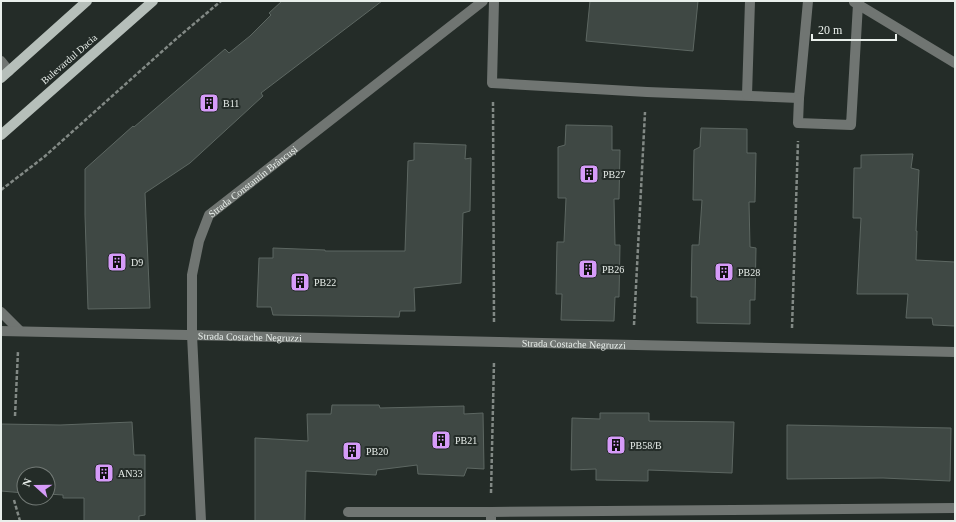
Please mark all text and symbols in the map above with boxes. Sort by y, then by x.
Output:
scale bar [812,16,896,42]
text: 20 m [818,23,843,37]
street label: Bulevardul Dacia [39,31,100,86]
building icon: B11 [198,92,220,114]
place label: B11 [223,98,239,109]
street label: Strada Constantin Brâncuși [206,143,299,219]
building icon: PB27 [578,163,600,185]
place label: PB27 [603,169,625,180]
building icon: D9 [106,251,128,273]
place label: D9 [131,257,143,268]
building icon: PB26 [577,258,599,280]
building icon: PB28 [713,261,735,283]
place label: PB26 [602,264,624,275]
place label: PB28 [738,267,760,278]
building icon: PB22 [289,271,311,293]
place label: PB22 [314,277,336,288]
street label: Strada Costache Negruzzi [198,330,302,343]
street label: Strada Costache Negruzzi [522,337,626,350]
building icon: PB21 [430,429,452,451]
building icon: PB58/B [605,434,627,456]
place label: PB21 [455,435,477,446]
building icon: PB20 [341,440,363,462]
place label: PB58/B [630,440,662,451]
place label: PB20 [366,446,388,457]
building icon: AN33 [93,462,115,484]
north arrow [16,466,56,506]
place label: AN33 [118,468,142,479]
text: N [20,477,34,488]

